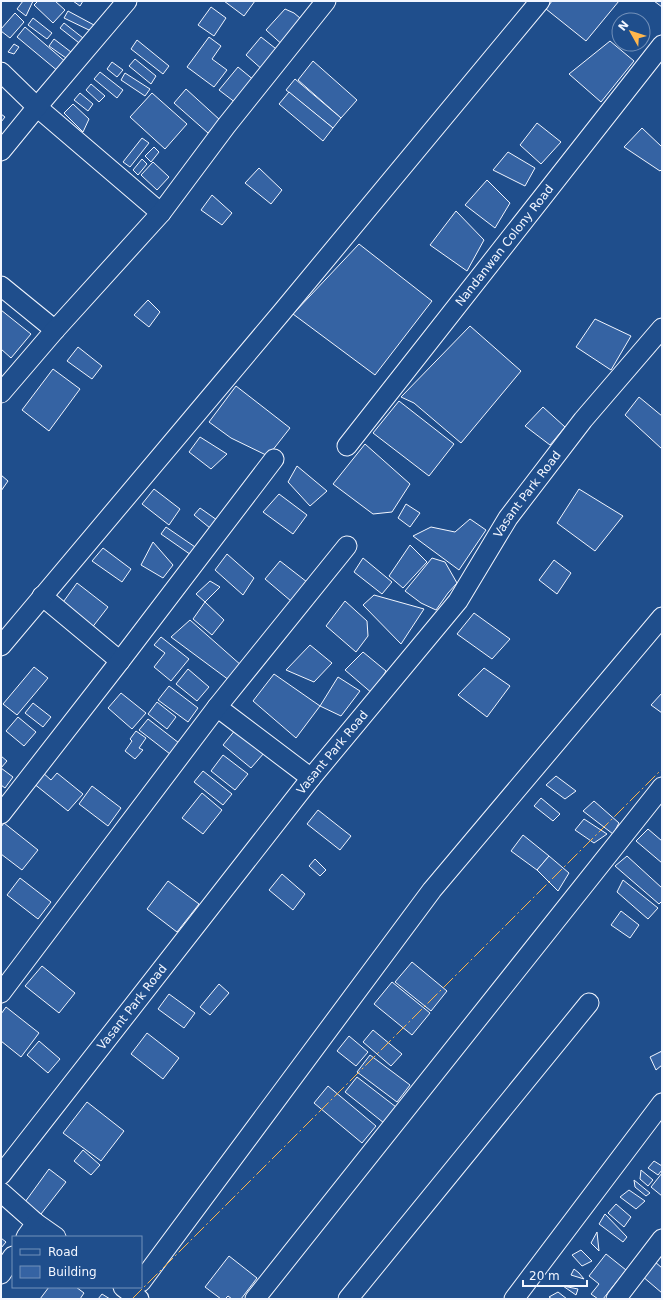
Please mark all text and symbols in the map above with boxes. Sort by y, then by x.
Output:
north arrow [611,12,651,52]
text: N [616,18,632,34]
street label: Nandanwan Colony Road [453,182,556,309]
street label: Vasant Park Road [491,448,564,540]
street label: Vasant Park Road [294,708,371,797]
street label: Vasant Park Road [94,962,170,1053]
legend [12,1236,142,1288]
text: Road [48,1245,78,1259]
scale bar [523,1262,587,1288]
text: Building [48,1265,97,1279]
text: 20 m [529,1269,560,1283]

